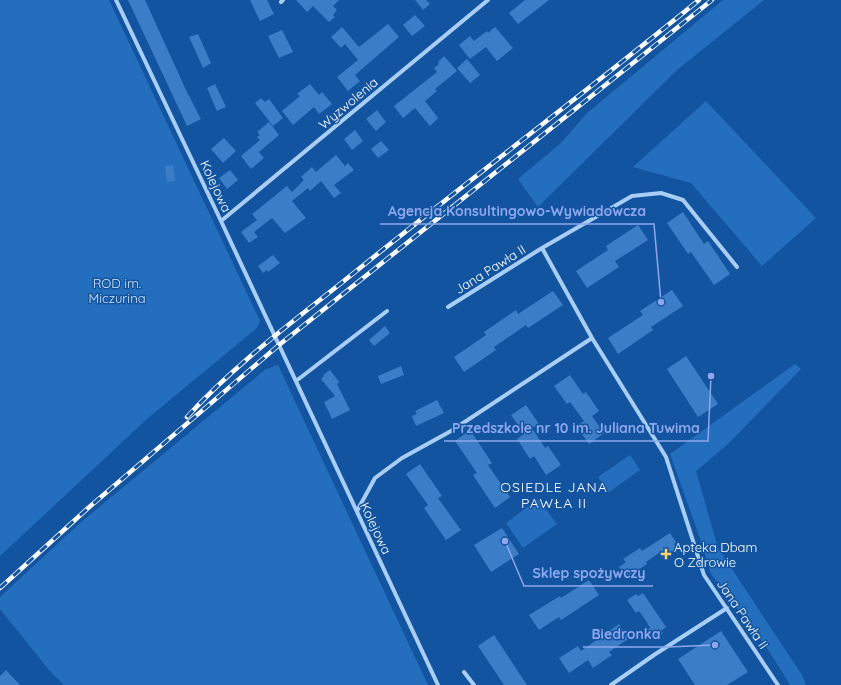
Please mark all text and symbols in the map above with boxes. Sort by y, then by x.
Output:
street label: Wyzwolenia [315,74,381,132]
street label: Kolejowa [197,157,235,215]
callout: Agencja Konsultingowo-Wywiadowcza [380,198,654,224]
text: Agencja Konsultingowo-Wywiadowcza [388,202,646,220]
street label: Jana Pawła II [452,241,528,297]
park label: ROD im. Miczurina [88,275,146,306]
callout: Przedszkole nr 10 im. Juliana Tuwima [444,415,708,441]
text: Przedszkole nr 10 im. Juliana Tuwima [452,419,700,437]
district label: OSIEDLE JANA PAWŁA II [500,478,608,512]
street label: Kolejowa [357,499,395,557]
place label: Apteka Dbam O Zdrowie [674,539,757,570]
marker: Apteka Dbam O Zdrowie [661,549,671,559]
callout: Sklep spożywczy [524,560,653,586]
text: Sklep spożywczy [532,564,646,582]
street label: Jana Pawła II [714,576,772,652]
callout: Biedronka [583,621,668,647]
text: Biedronka [591,625,661,643]

